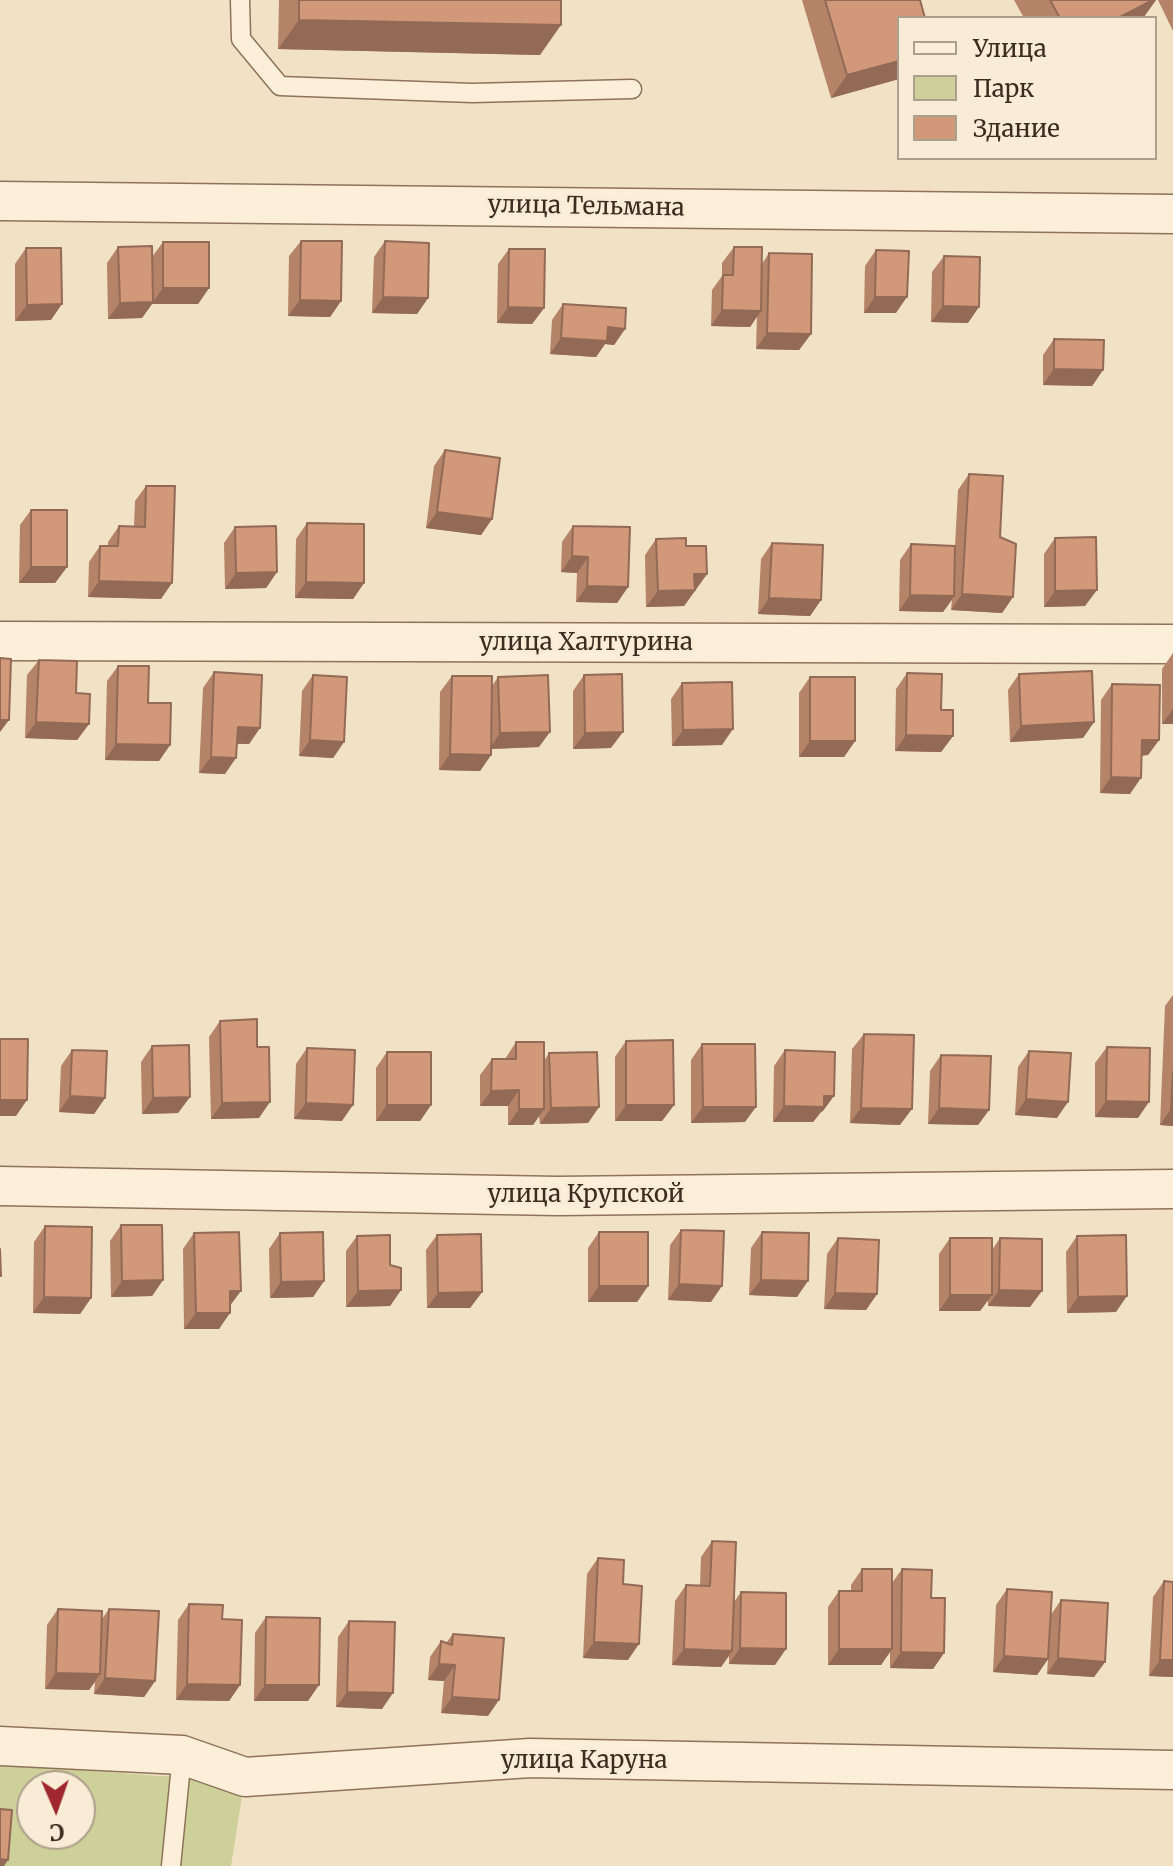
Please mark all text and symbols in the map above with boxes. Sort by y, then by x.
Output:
legend [897,16,1157,160]
text: Улица [973,33,1047,64]
text: Парк [973,73,1034,104]
text: Здание [973,113,1060,144]
street label: улица Тельмана [487,191,685,223]
street label: улица Халтурина [479,629,693,657]
street label: улица Крупской [488,1181,684,1209]
street label: улица Каруна [501,1747,667,1775]
north arrow [16,1770,96,1850]
text: С [49,1818,65,1846]

